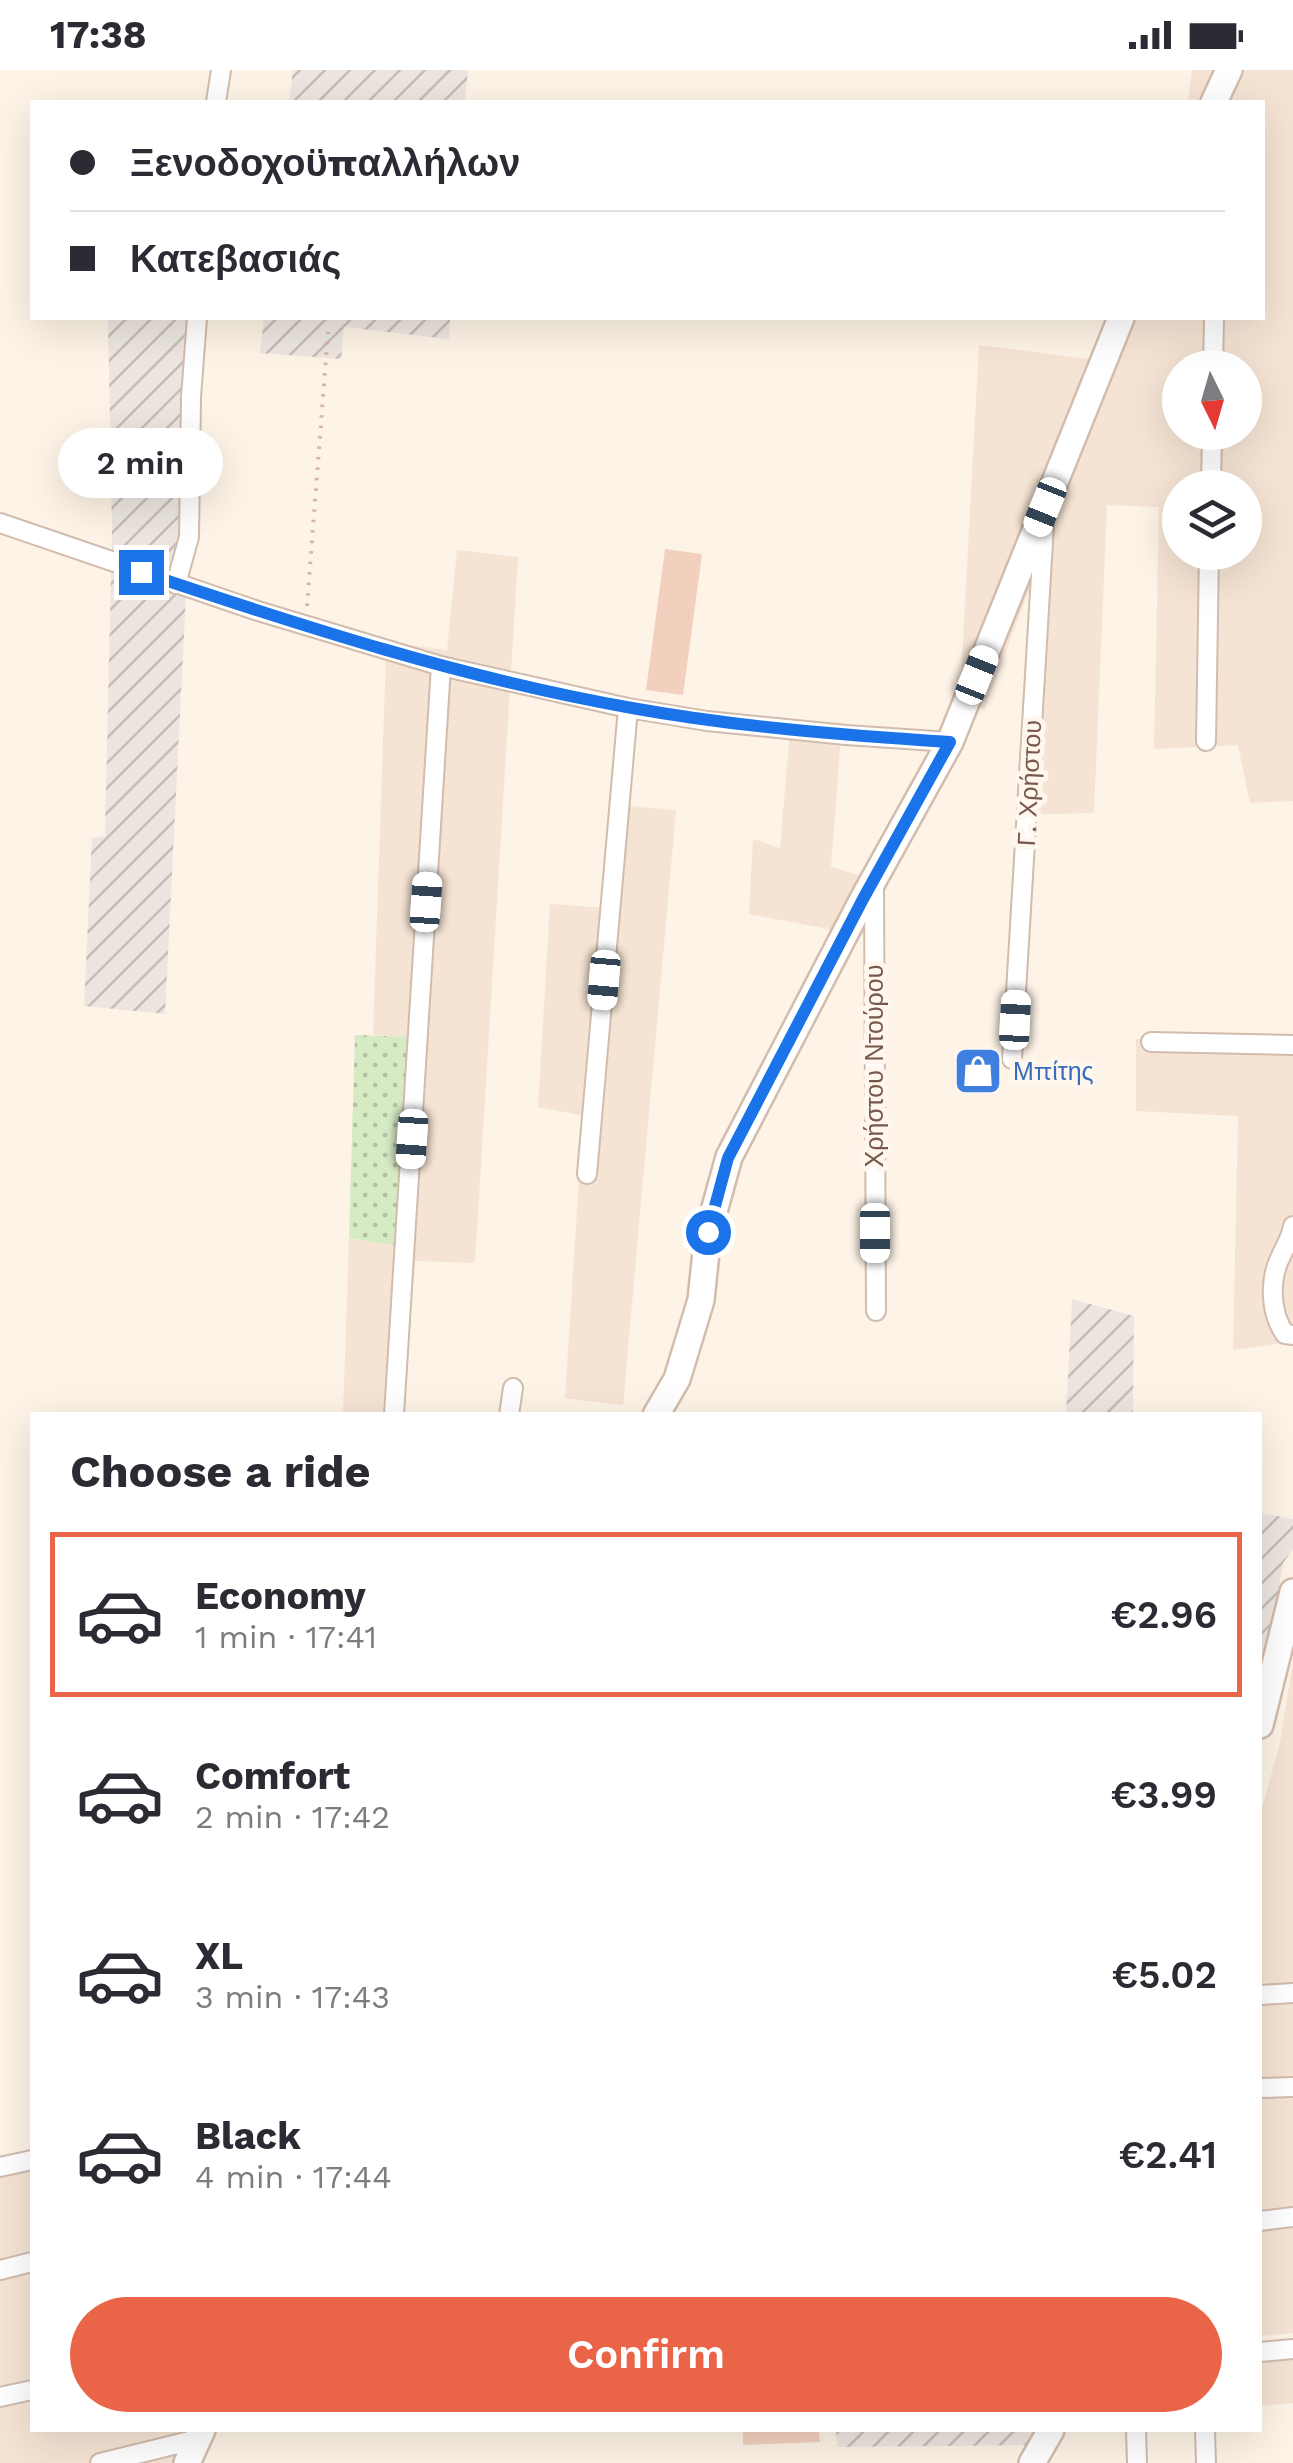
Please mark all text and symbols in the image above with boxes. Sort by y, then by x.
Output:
text: 17:38 [50,13,147,57]
text: Ξενοδοχοϋπαλλήλων [130,141,520,185]
text: Κατεβασιάς [130,237,341,281]
north arrow [1162,350,1262,450]
map controls [1162,350,1262,570]
callout: 2 min [58,427,224,497]
text: 2 min [97,444,184,482]
button: layers [1162,470,1262,570]
car [1020,474,1070,540]
route end [119,550,164,595]
car [952,642,1002,708]
street label: Γ. Χρήστου [1012,719,1047,847]
car [409,871,443,933]
car [586,949,622,1011]
street label: Χρήστου Ντούρου [860,965,889,1167]
car [998,989,1032,1051]
shop icon: Μπίτης [952,1045,1004,1097]
place label: Μπίτης [1013,1057,1094,1086]
car [395,1108,429,1170]
car [860,1203,890,1263]
route start [686,1210,731,1255]
text: Choose a ride [70,1445,370,1498]
icon: car [75,1570,165,1660]
text: Economy [195,1574,366,1618]
text: €2.96 [1110,1593,1217,1637]
text: 1 min · 17:41 [195,1618,377,1656]
icon: car [75,1750,165,1840]
text: Comfort [195,1754,350,1798]
text: €3.99 [1110,1773,1217,1817]
text: 2 min · 17:42 [195,1798,390,1836]
icon: car [75,1930,165,2020]
text: XL [195,1934,243,1978]
text: €5.02 [1112,1953,1217,1997]
text: 3 min · 17:43 [195,1978,390,2016]
icon: car [75,2110,165,2200]
text: Black [195,2114,301,2158]
text: €2.41 [1118,2133,1217,2177]
text: 4 min · 17:44 [195,2158,392,2196]
button: Confirm [70,2297,1222,2412]

